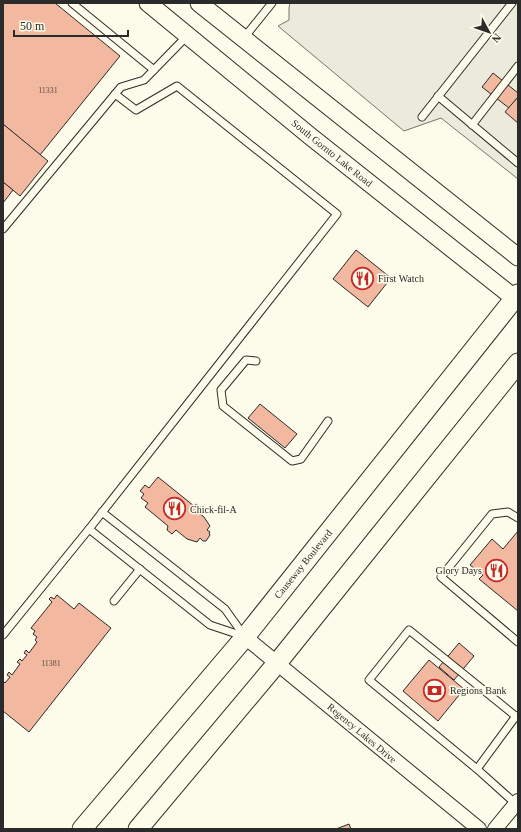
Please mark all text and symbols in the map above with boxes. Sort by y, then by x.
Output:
scale bar [14,12,128,38]
north arrow [469,12,509,52]
text: 50 m [20,19,45,33]
text: N [489,32,504,45]
house number: 11331 [38,86,58,95]
street label: South Gornto Lake Road [290,117,374,189]
restaurant icon: First Watch [349,265,375,291]
place label: First Watch [378,273,424,284]
restaurant icon: Chick-fil-A [161,496,187,522]
place label: Chick-fil-A [190,504,237,515]
street label: Causeway Boulevard [272,527,334,601]
restaurant icon: Glory Days [484,557,510,583]
place label: Glory Days [436,565,482,576]
house number: 11381 [41,659,61,668]
bank icon: Regions Bank [421,677,447,703]
place label: Regions Bank [450,685,506,696]
street label: Regency Lakes Drive [325,701,399,765]

